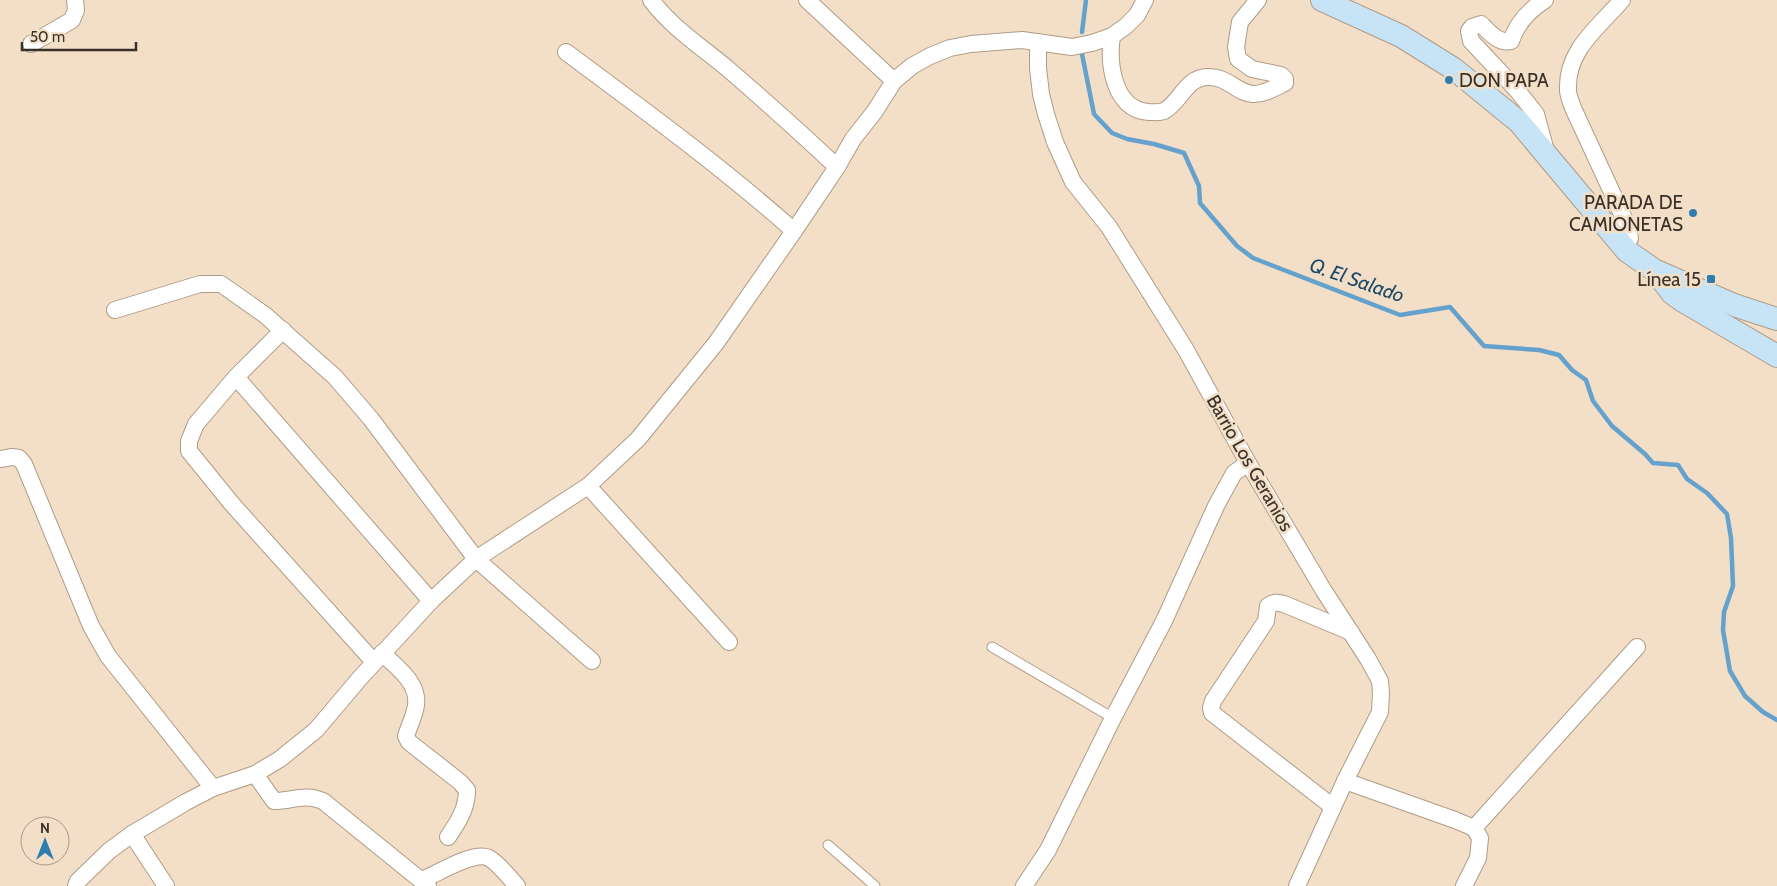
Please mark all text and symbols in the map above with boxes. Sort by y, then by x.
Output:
scale bar [22,20,136,52]
text: 50 m [30,28,65,46]
place label: DON PAPA [1459,69,1549,92]
marker: DON PAPA [1443,74,1455,86]
place label: PARADA DE CAMIONETAS [1569,191,1683,236]
marker: PARADA DE CAMIONETAS [1687,207,1699,219]
water label: Q. El Salado [1307,253,1407,307]
place label: Línea 15 [1637,268,1701,291]
marker: Línea 15 [1705,273,1717,285]
street label: Barrio Los Geranios [1202,391,1298,535]
north arrow [20,816,70,866]
text: N [40,819,50,837]

